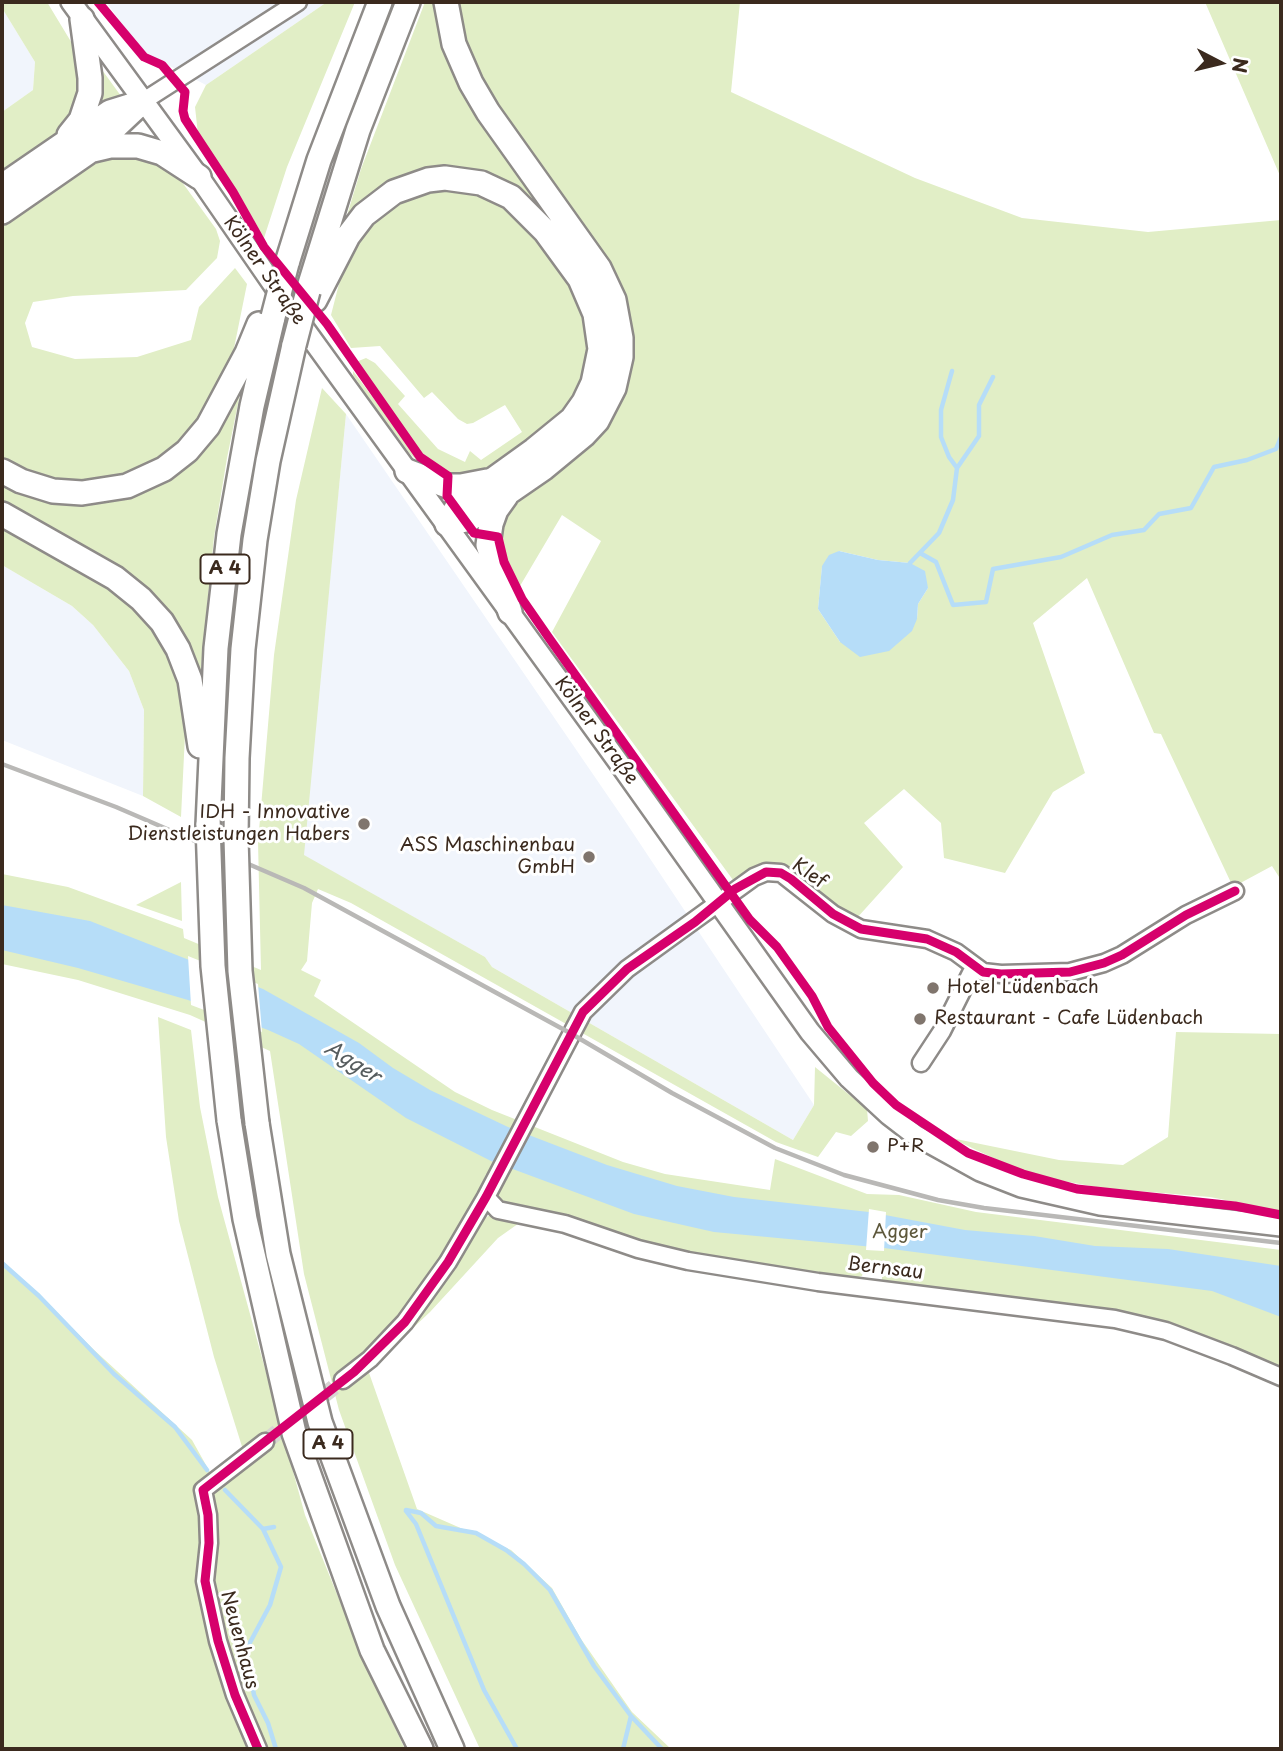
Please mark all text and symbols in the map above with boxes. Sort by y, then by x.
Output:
north arrow [1185,28,1255,98]
text: N [1226,56,1256,75]
street label: Kölner Straße [218,212,310,330]
road number: A 4 [201,554,250,584]
street label: Kölner Straße [549,673,643,789]
place label: IDH - Innovative Dienstleistungen Habers [127,802,350,846]
marker: IDH - Innovative Dienstleistungen Habers [356,816,372,832]
place label: ASS Maschinenbau GmbH [400,835,575,879]
marker: ASS Maschinenbau GmbH [581,849,597,865]
street label: Klef [787,854,831,894]
place label: Hotel Lüdenbach [947,977,1099,999]
marker: Hotel Lüdenbach [925,980,941,996]
place label: Restaurant - Cafe Lüdenbach [934,1008,1203,1030]
marker: Restaurant - Cafe Lüdenbach [912,1011,928,1027]
water label: Agger [319,1036,385,1090]
place label: P+R [887,1136,925,1158]
marker: P+R [865,1139,881,1155]
park label: Agger [872,1222,928,1244]
street label: Bernsau [845,1253,925,1285]
road number: A 4 [304,1429,352,1458]
street label: Neuenhaus [215,1588,263,1692]

